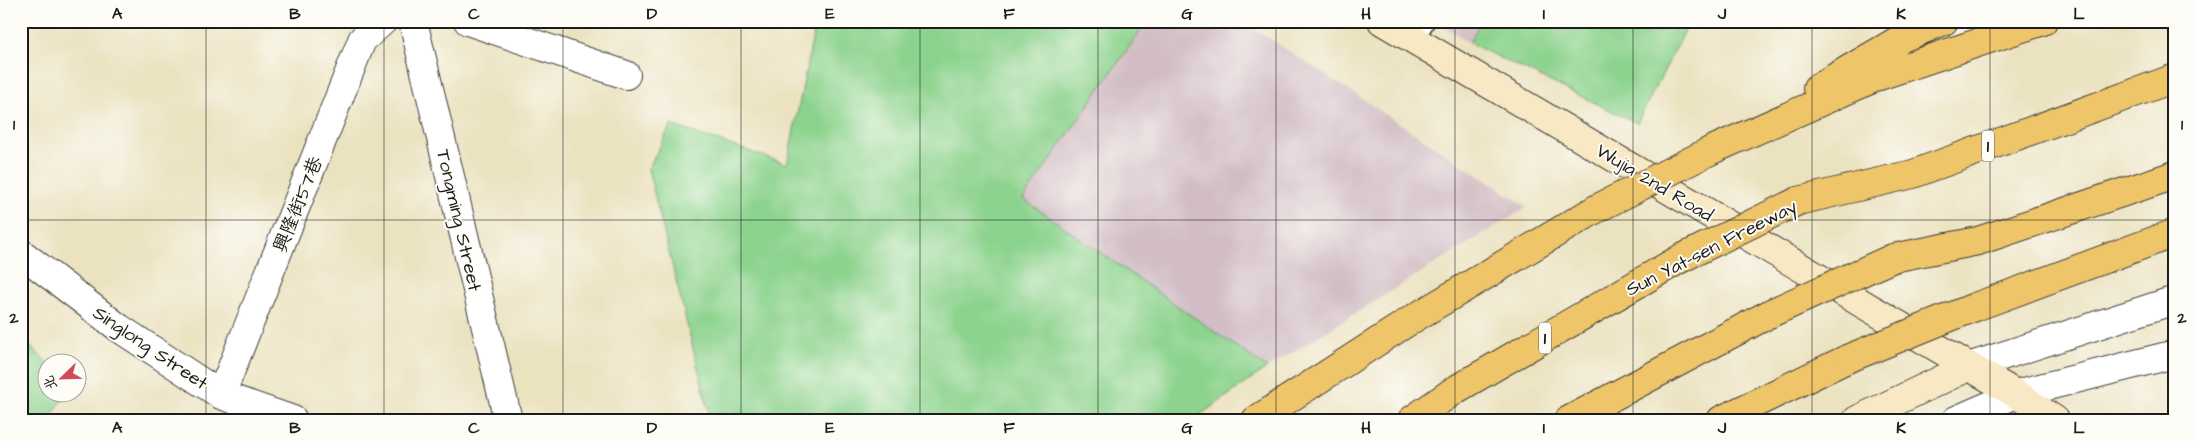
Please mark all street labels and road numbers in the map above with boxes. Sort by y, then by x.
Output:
road number: 1 [1982,130,1994,162]
street label: Wujia 2nd Road [1591,138,1718,229]
street label: Tongming Street [428,147,488,295]
street label: 興隆街57巷 [267,153,330,257]
street label: Sun Yat-sen Freeway [1621,193,1803,304]
street label: Singlong Street [87,300,213,398]
road number: 1 [1539,322,1551,353]

